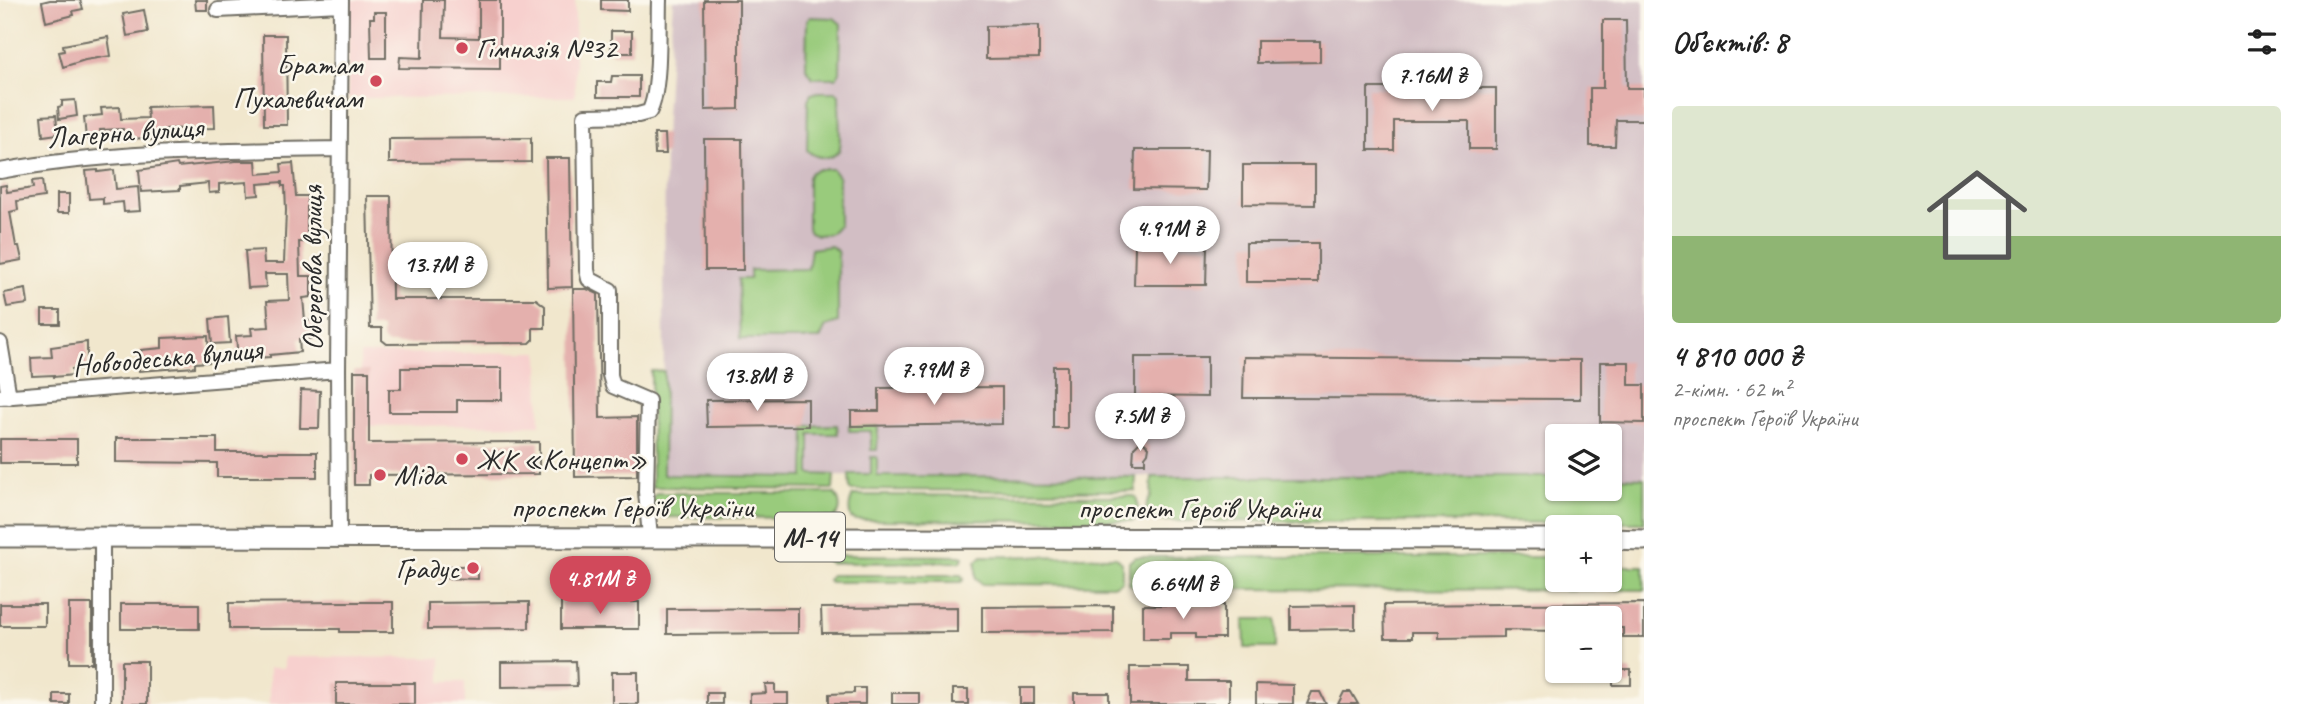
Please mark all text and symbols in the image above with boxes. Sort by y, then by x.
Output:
text: Об’єктів: 8 [1672,23,1788,61]
icon: filters [2243,23,2281,61]
place label: Гімназія №32 [476,29,620,67]
marker: Гімназія №32 [454,40,470,56]
place label: Братам Пухалевичам [233,45,365,117]
pin: 7.16M ₴ [1367,54,1497,113]
text: 7.16M ₴ [1398,61,1466,90]
marker: Братам Пухалевичам [368,73,384,89]
street label: Лагерна вулиця [46,107,207,156]
icon: home [1914,152,2040,278]
street label: Оберегова вулиця [293,184,331,351]
pin: 4.91M ₴ [1105,206,1235,266]
text: 4.91M ₴ [1136,214,1204,243]
pin: 13.7M ₴ [373,243,503,302]
text: 13.7M ₴ [404,250,472,279]
street label: Новоодеська вулиця [71,330,266,384]
text: 4 810 000 ₴ [1672,337,1802,375]
pin: 7.99M ₴ [869,348,999,407]
pin: 13.8M ₴ [692,354,822,413]
text: 7.99M ₴ [900,355,968,384]
text: 13.8M ₴ [723,361,791,390]
text: 2-кімн. · 62 m² [1672,375,1790,404]
pin: 7.5M ₴ [1083,393,1197,453]
text: 7.5M ₴ [1111,401,1169,430]
text: проспект Героїв України [1672,404,1858,433]
map controls [1545,424,1622,683]
button: layers [1545,424,1622,501]
place label: ЖК «Концепт» [476,440,648,478]
marker: ЖК «Концепт» [454,451,470,467]
place label: Міда [394,456,447,494]
marker: Міда [372,467,388,483]
street label: проспект Героїв України [511,488,755,526]
street label: проспект Героїв України [1078,489,1322,527]
road number: М-14 [775,512,845,562]
button: + [1545,515,1622,592]
place label: Градус [396,549,460,587]
pin: 4.81M ₴ [535,556,665,616]
marker: Градус [465,560,481,576]
pin: 6.64M ₴ [1118,562,1248,621]
text: 4.81M ₴ [566,564,634,593]
text: 6.64M ₴ [1148,569,1218,598]
button: − [1545,606,1622,683]

